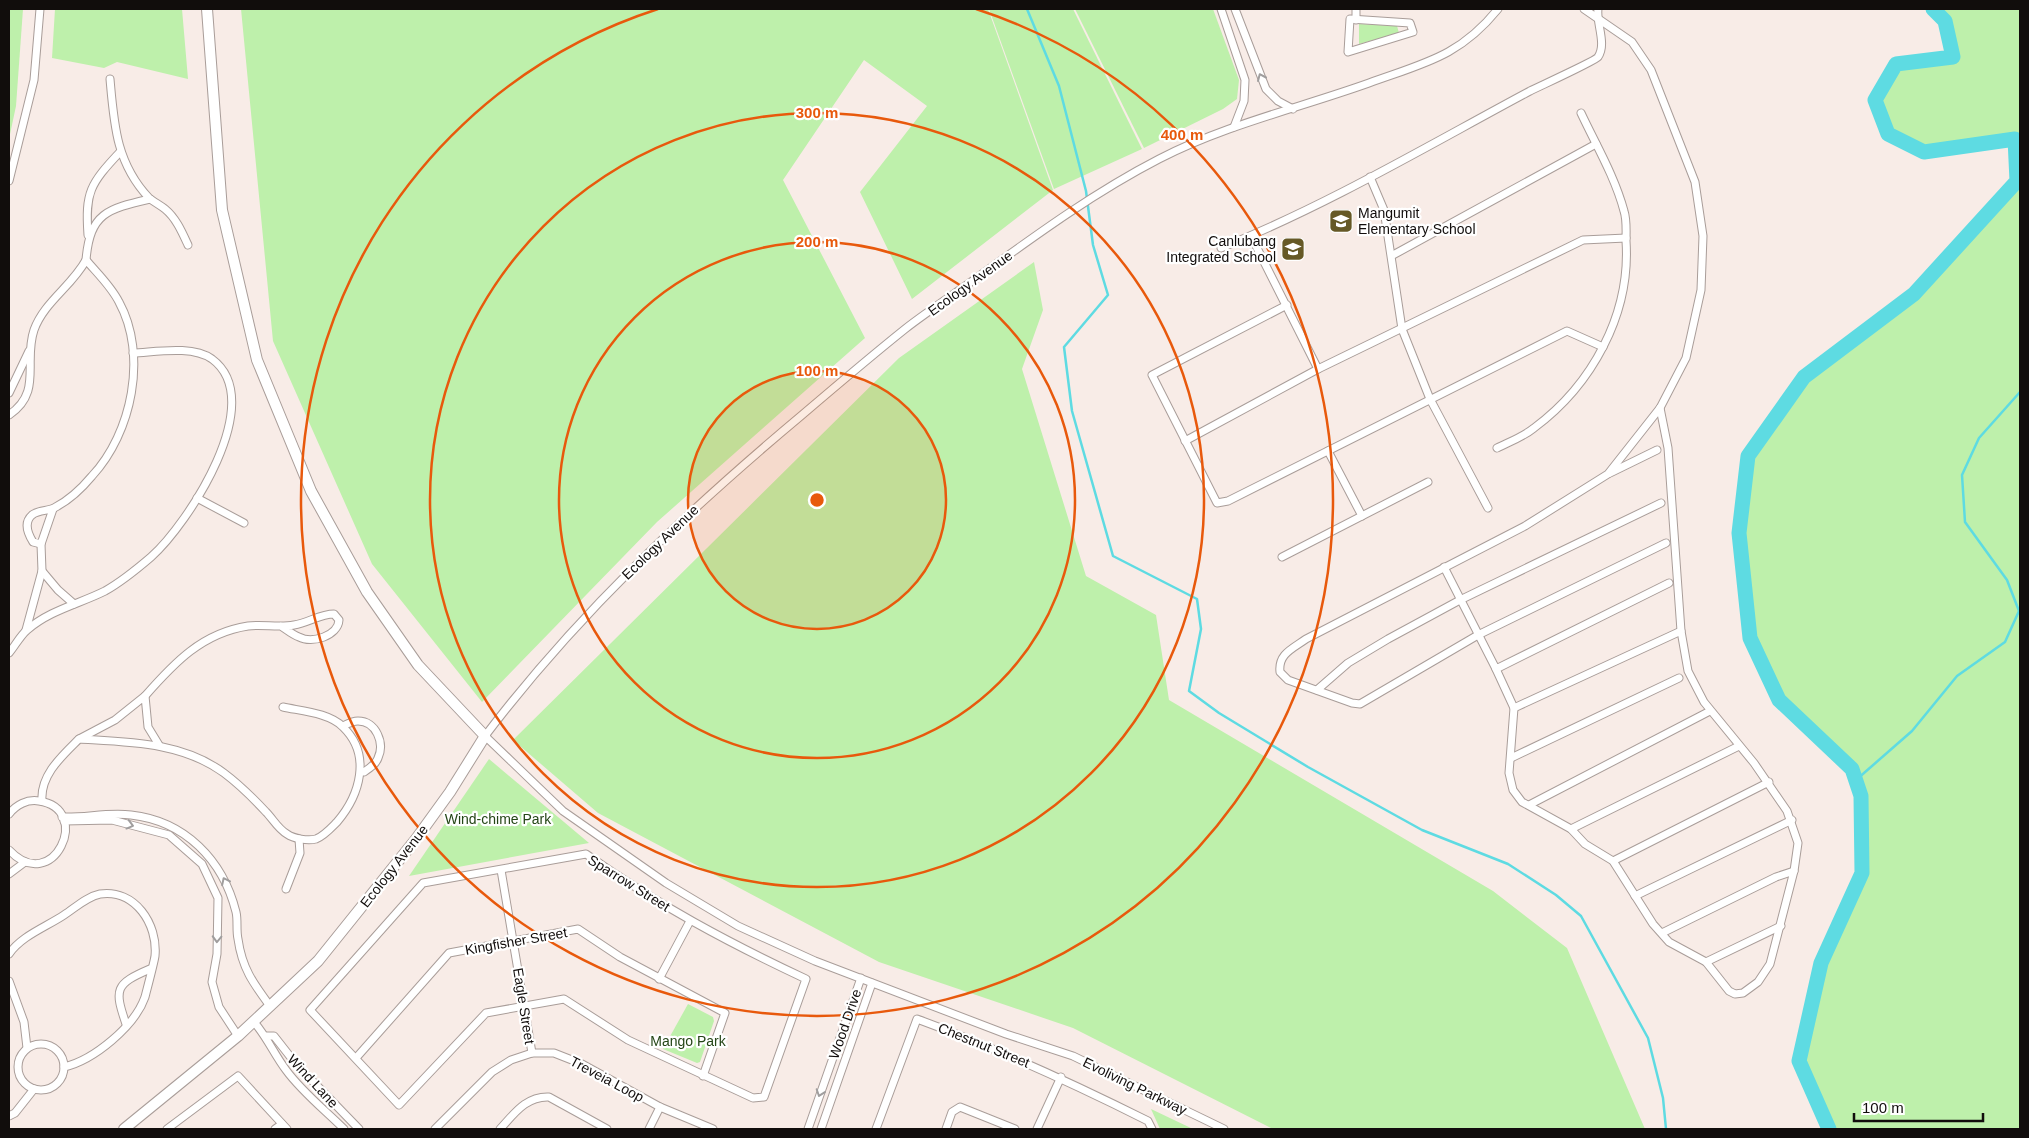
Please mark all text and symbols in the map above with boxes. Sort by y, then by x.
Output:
one-way arrow [1256,73,1267,82]
text: 300 m [796,104,838,121]
text: 400 m [1161,126,1203,143]
place label: Mangumit Elementary School [1358,205,1476,237]
school or university icon: Mangumit Elementary School [1328,208,1354,234]
text: 200 m [796,233,838,250]
place label: Canlubang Integrated School [1166,233,1276,265]
school or university icon: Canlubang Integrated School [1280,236,1306,262]
street label: Ecology Avenue [925,247,1015,319]
text: 100 m [796,362,838,379]
centre of rings [808,491,826,509]
street label: Ecology Avenue [618,501,702,583]
park label: Wind-chime Park [445,811,552,827]
one-way arrow [126,819,134,830]
street label: Ecology Avenue [357,821,431,910]
street label: Sparrow Street [585,851,673,915]
one-way arrow [220,877,231,886]
street label: Kingfisher Street [464,924,568,958]
one-way arrow [212,935,222,943]
street label: Eagle Street [510,967,538,1045]
street label: Wood Drive [826,987,864,1061]
street label: Chestnut Street [936,1019,1032,1071]
park label: Mango Park [650,1033,727,1049]
street label: Wind Lane [284,1051,342,1111]
street label: Treveia Loop [567,1053,647,1105]
street label: Evoliving Parkway [1080,1054,1190,1118]
one-way arrow [816,1088,826,1097]
scale bar [1854,1090,1983,1122]
text: 100 m [1862,1099,1904,1116]

